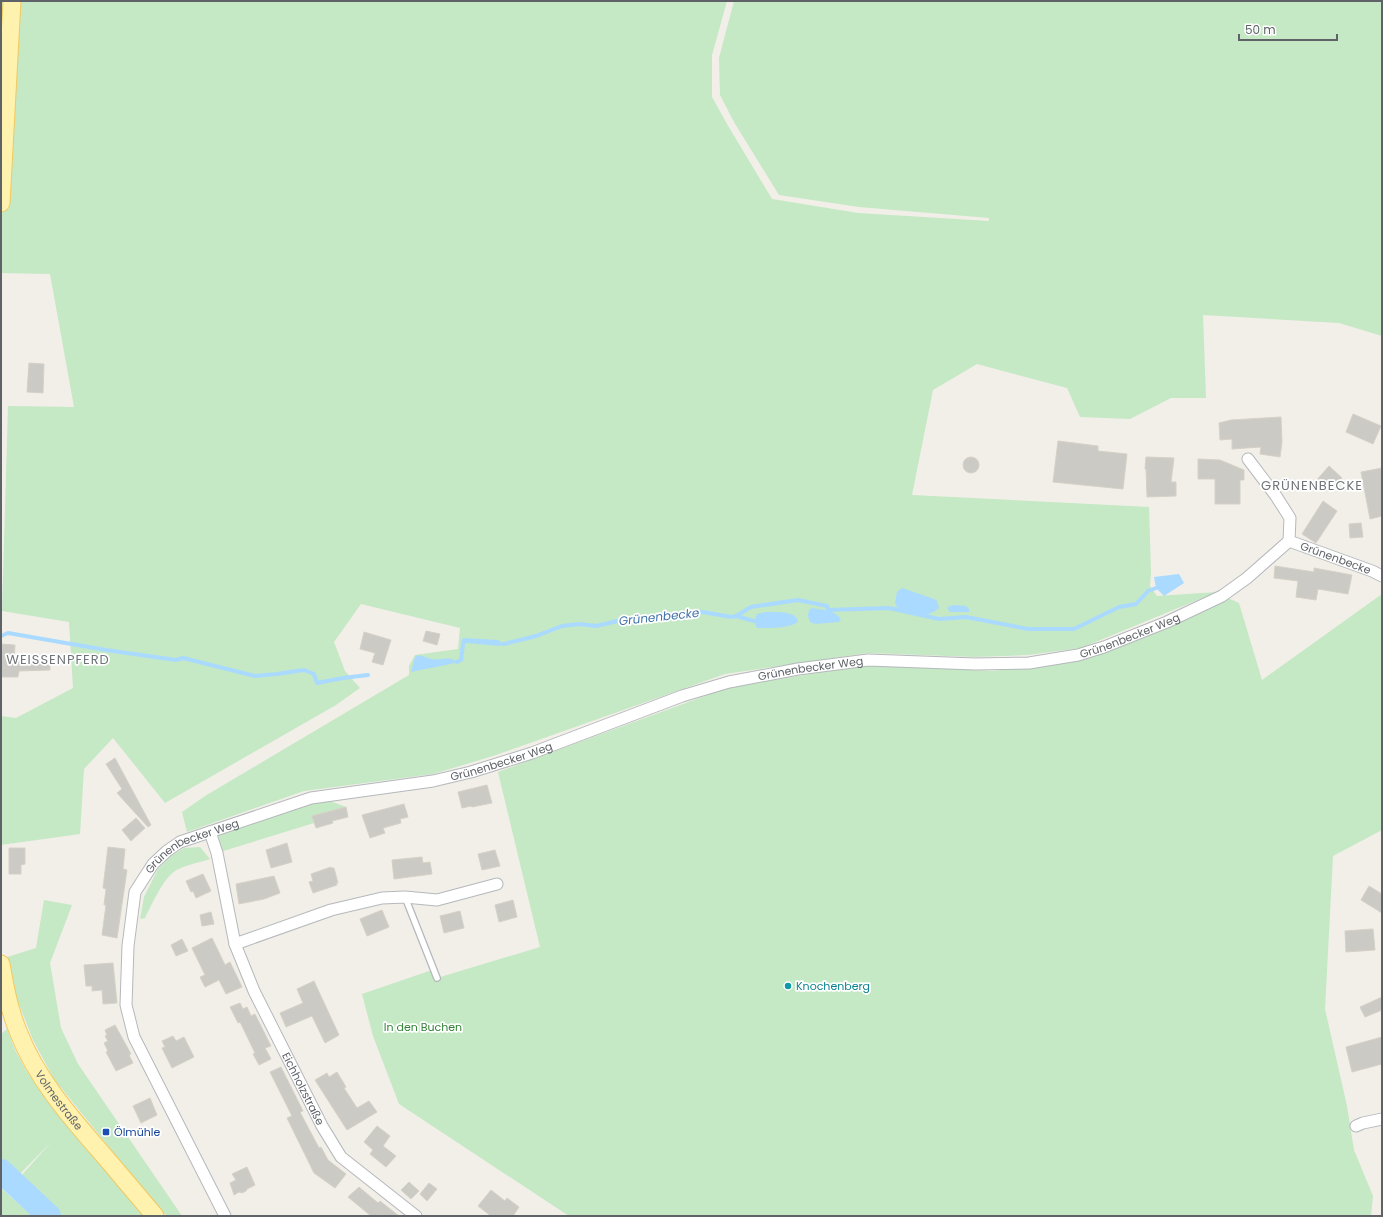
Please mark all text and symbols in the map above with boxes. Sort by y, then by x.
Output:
scale bar [1239,16,1337,42]
text: 50 m [1245,21,1276,38]
district label: GRÜNENBECKE [1261,476,1363,495]
street label: Grünenbecke [1298,538,1373,578]
water label: Grünenbecke [618,604,701,629]
street label: Grünenbecker Weg [1078,609,1182,662]
district label: WEISSENPFERD [6,650,110,669]
street label: Grünenbecker Weg [757,653,864,684]
street label: Grünenbecker Weg [449,738,555,785]
street label: Grünenbecker Weg [141,815,241,876]
place label: Knochenberg [796,978,870,994]
marker: Knochenberg [783,981,793,991]
park label: In den Buchen [384,1019,462,1035]
street label: Eichholzstraße [278,1050,328,1128]
street label: Volmestraße [31,1067,87,1134]
place label: Ölmühle [114,1124,160,1140]
marker: Ölmühle [101,1127,111,1137]

